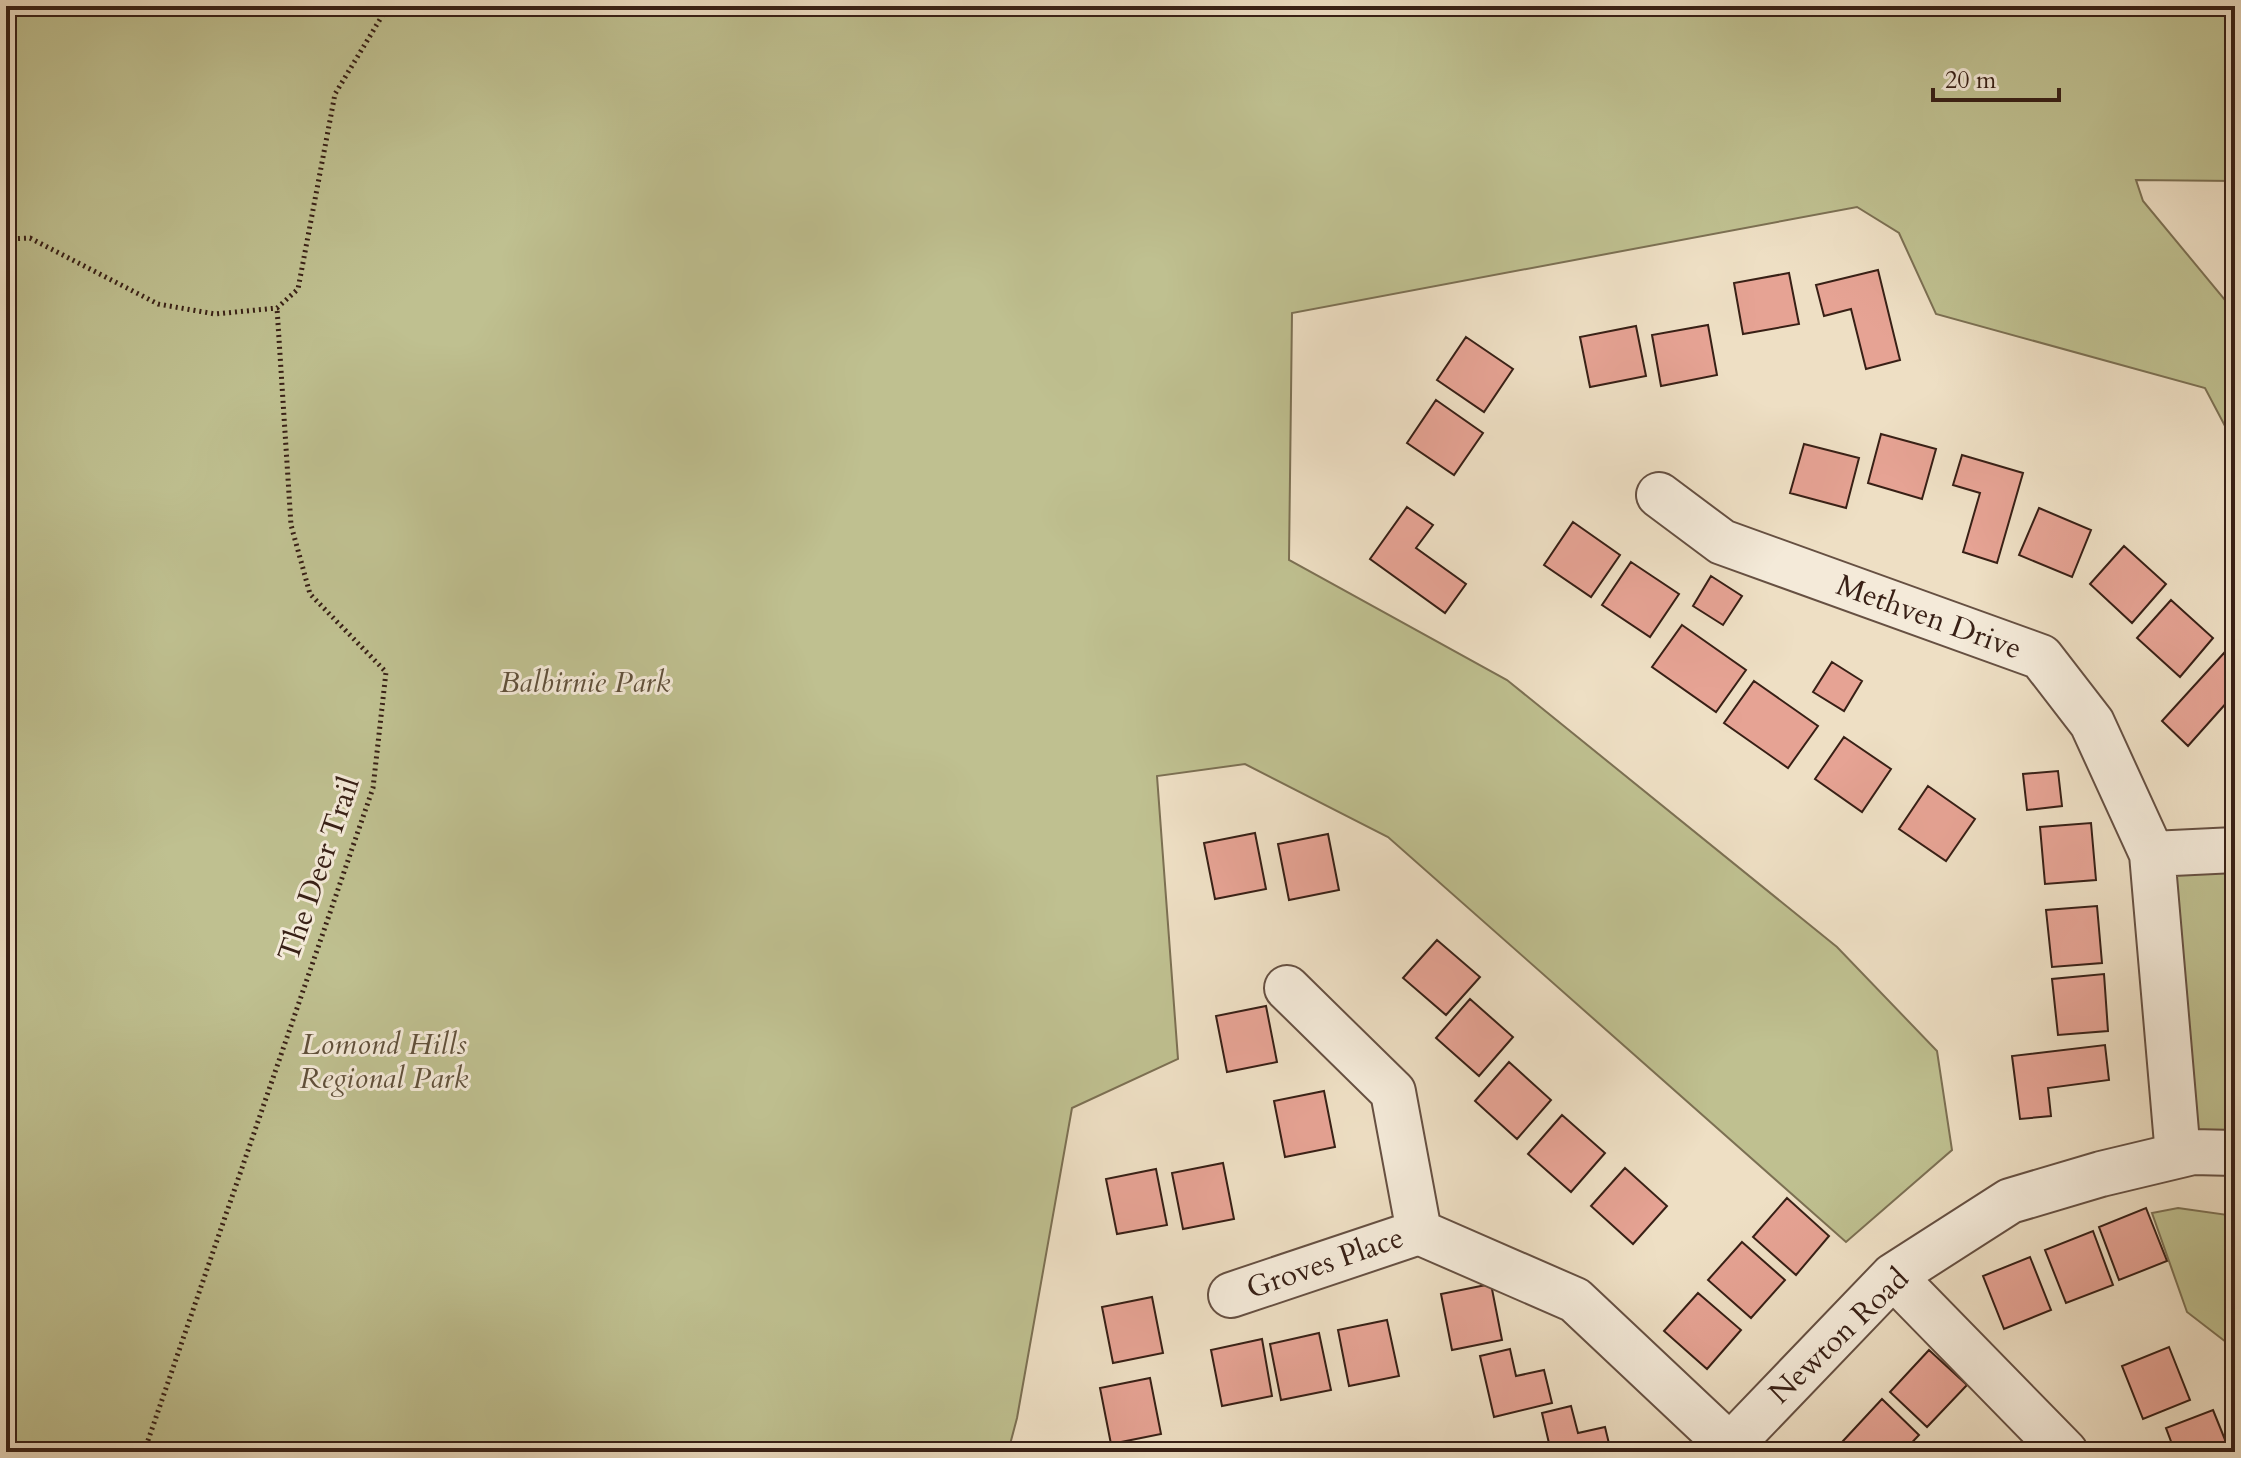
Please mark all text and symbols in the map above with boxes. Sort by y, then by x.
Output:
scale bar [1933,52,2059,102]
text: 20 m [1945,64,1997,97]
street label: Methven Drive [1831,565,2027,669]
park label: Balbirnie Park [500,662,670,703]
street label: The Deer Trail [268,771,370,967]
park label: Lomond Hills Regional Park [300,1024,469,1099]
street label: Groves Place [1241,1217,1409,1309]
street label: Newton Road [1760,1259,1918,1413]

